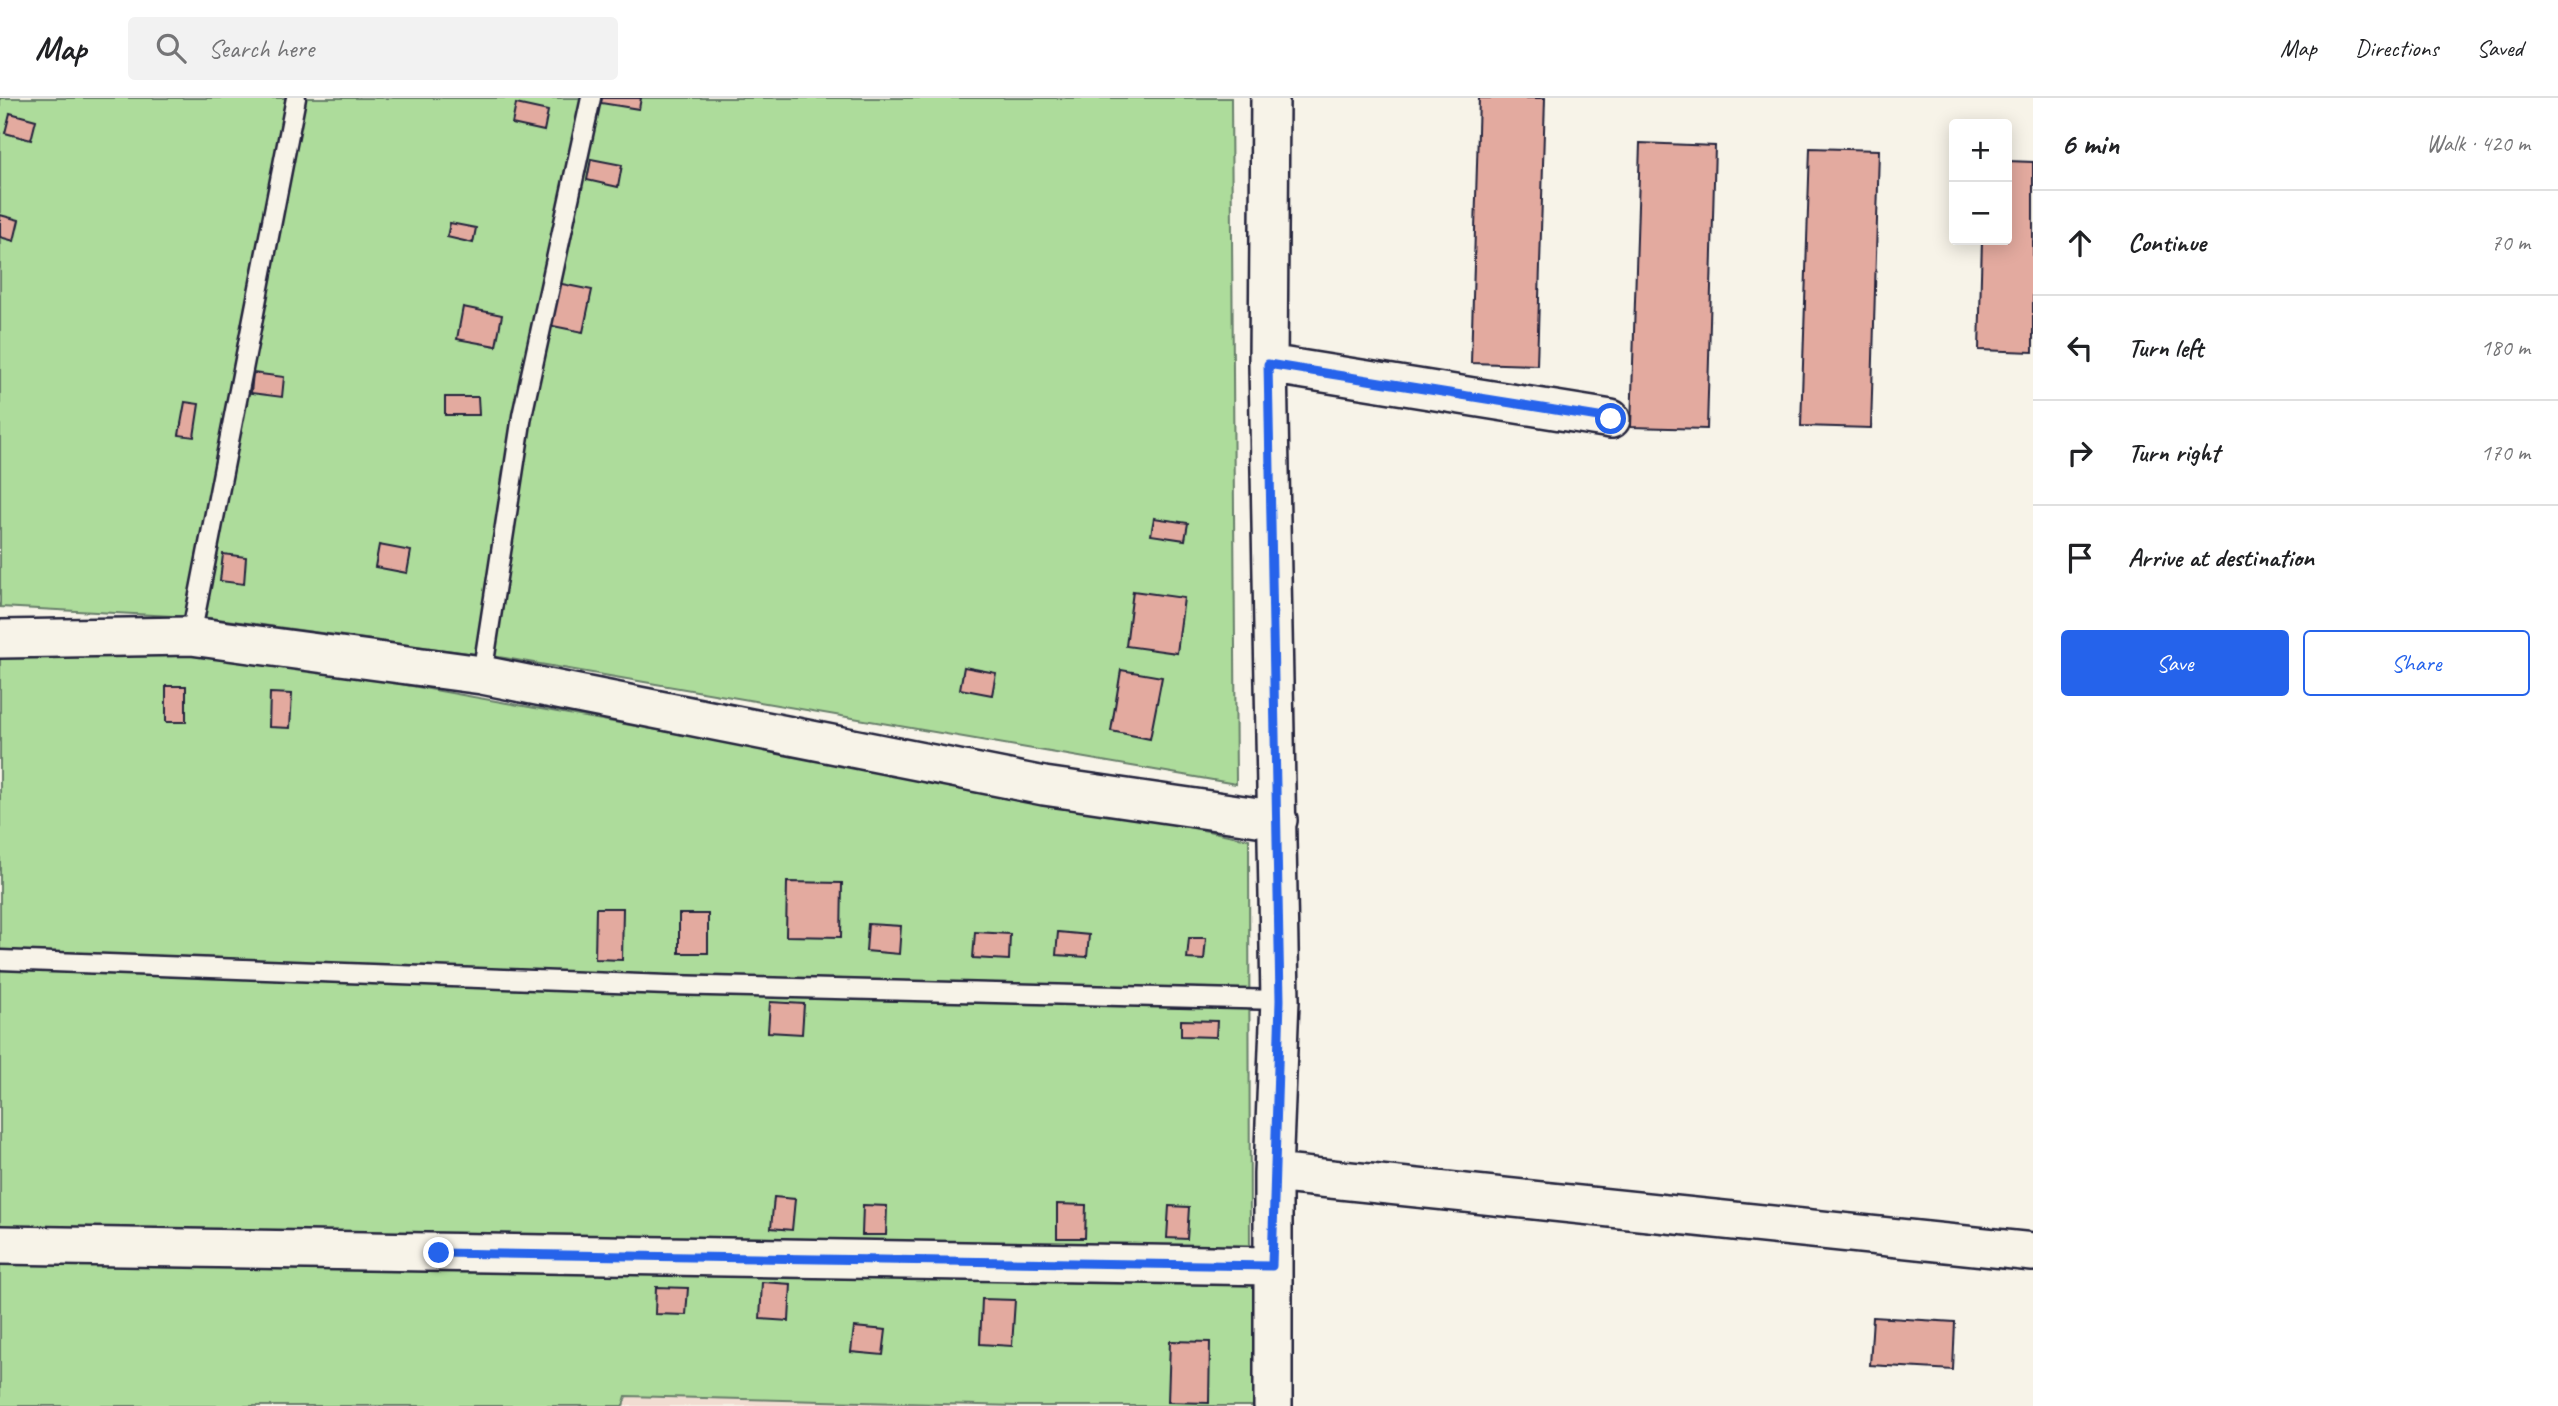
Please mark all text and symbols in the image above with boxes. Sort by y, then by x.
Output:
search box [128,17,618,80]
text: Map [35,27,86,69]
icon: search [152,29,190,67]
text: Search here [208,32,314,65]
text: Map [2280,33,2317,63]
text: Directions [2355,33,2438,63]
text: Saved [2476,33,2523,63]
map controls [1949,119,2012,245]
button: + [1949,119,2012,182]
text: 6 min [2061,125,2119,163]
text: Walk · 420 m [2426,129,2530,158]
button: − [1949,182,2012,245]
icon: ahead [2061,224,2099,262]
text: Continue [2128,226,2206,259]
text: 70 m [2491,228,2530,257]
icon: left [2061,329,2099,367]
text: Turn left [2128,331,2203,364]
text: 180 m [2481,333,2530,362]
route start [1595,403,1626,434]
icon: right [2061,434,2099,472]
text: Turn right [2128,436,2219,469]
text: 170 m [2481,438,2530,467]
icon: arrive [2061,539,2099,577]
text: Arrive at destination [2128,541,2314,574]
button: Save [2061,630,2289,696]
button: Share [2303,630,2530,696]
route end [423,1237,454,1268]

